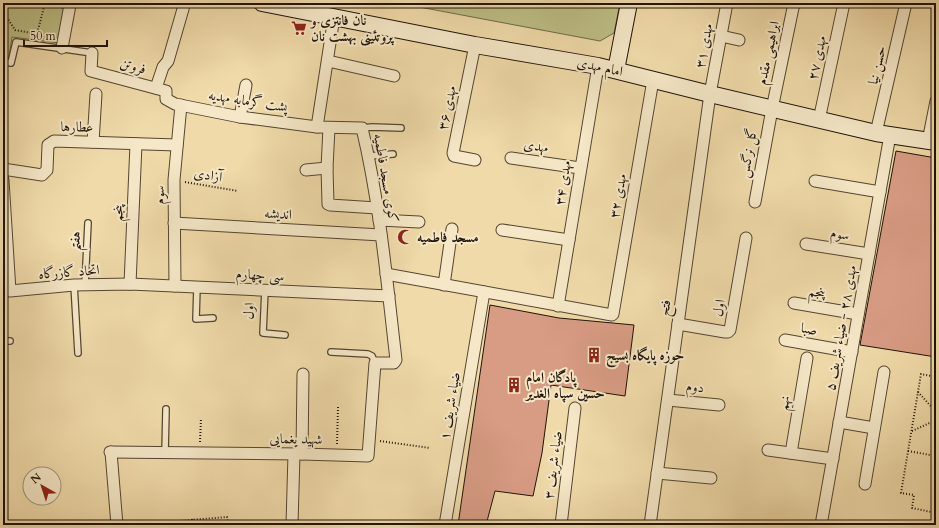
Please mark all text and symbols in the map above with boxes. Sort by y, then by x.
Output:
place label: نان فانتزی و پروتئینی بهشت نان [309,11,394,46]
supermarket icon: نان فانتزی و پروتئینی بهشت نان [290,19,308,37]
street label: ابراهیمی مقدم [752,19,787,87]
scale bar [24,22,107,48]
street label: مهدی ۳۱ [690,22,718,70]
text: 50 m [30,28,57,44]
street label: مهدی ۲۷ [803,34,831,82]
street label: حسن نیا [863,44,891,86]
street label: فروتن [118,53,148,79]
street label: امام مهدی [575,53,625,84]
street label: مهدی ۳۶ [433,84,461,132]
street label: پشت گرمابه مهدیه [207,85,290,117]
street label: عطارها [60,117,94,137]
street label: گل نرگس [734,127,763,180]
street label: کوی مسجد فاطمیه [369,132,403,224]
street label: مهدی [522,135,550,157]
street label: مهدی ۳۴ [550,159,576,207]
street label: آزادی [192,163,226,187]
street label: مهدی ۳۲ [605,172,631,220]
street label: سوم [150,185,172,205]
street label: پنجم [108,203,132,222]
street label: اندیشه [264,204,292,224]
street label: سوم [828,223,851,248]
mosque icon: مسجد فاطمیه [396,228,414,246]
place label: مسجد فاطمیه [417,228,479,247]
street label: هفتم [65,231,89,251]
street label: اتحاد گازرگاه [38,260,100,284]
street label: سی چهارم [235,264,285,289]
street label: مهدی ۲۸ - ضیاء شریف ۵ [821,264,861,392]
street label: پنجم [807,281,829,307]
street label: اول [708,298,730,318]
street label: فتح [654,299,679,318]
street label: اول [239,302,259,320]
street label: صبا [799,318,819,340]
building icon: حوزه پایگاه بسیج [585,346,603,364]
place label: حوزه پایگاه بسیج [606,346,684,368]
place label: پادگان امام حسین سپاه الغدیر [524,368,605,403]
street label: ضیاء شریف ۱ [435,371,465,441]
building icon: پادگان امام حسین سپاه الغدیر [505,376,523,394]
street label: دوم [685,377,705,400]
street label: نهم [773,394,799,413]
street label: شهید یغمایی [269,429,323,449]
street label: ضیاء شریف ۳ [539,430,567,500]
north arrow [22,466,62,506]
text: N [28,469,45,487]

